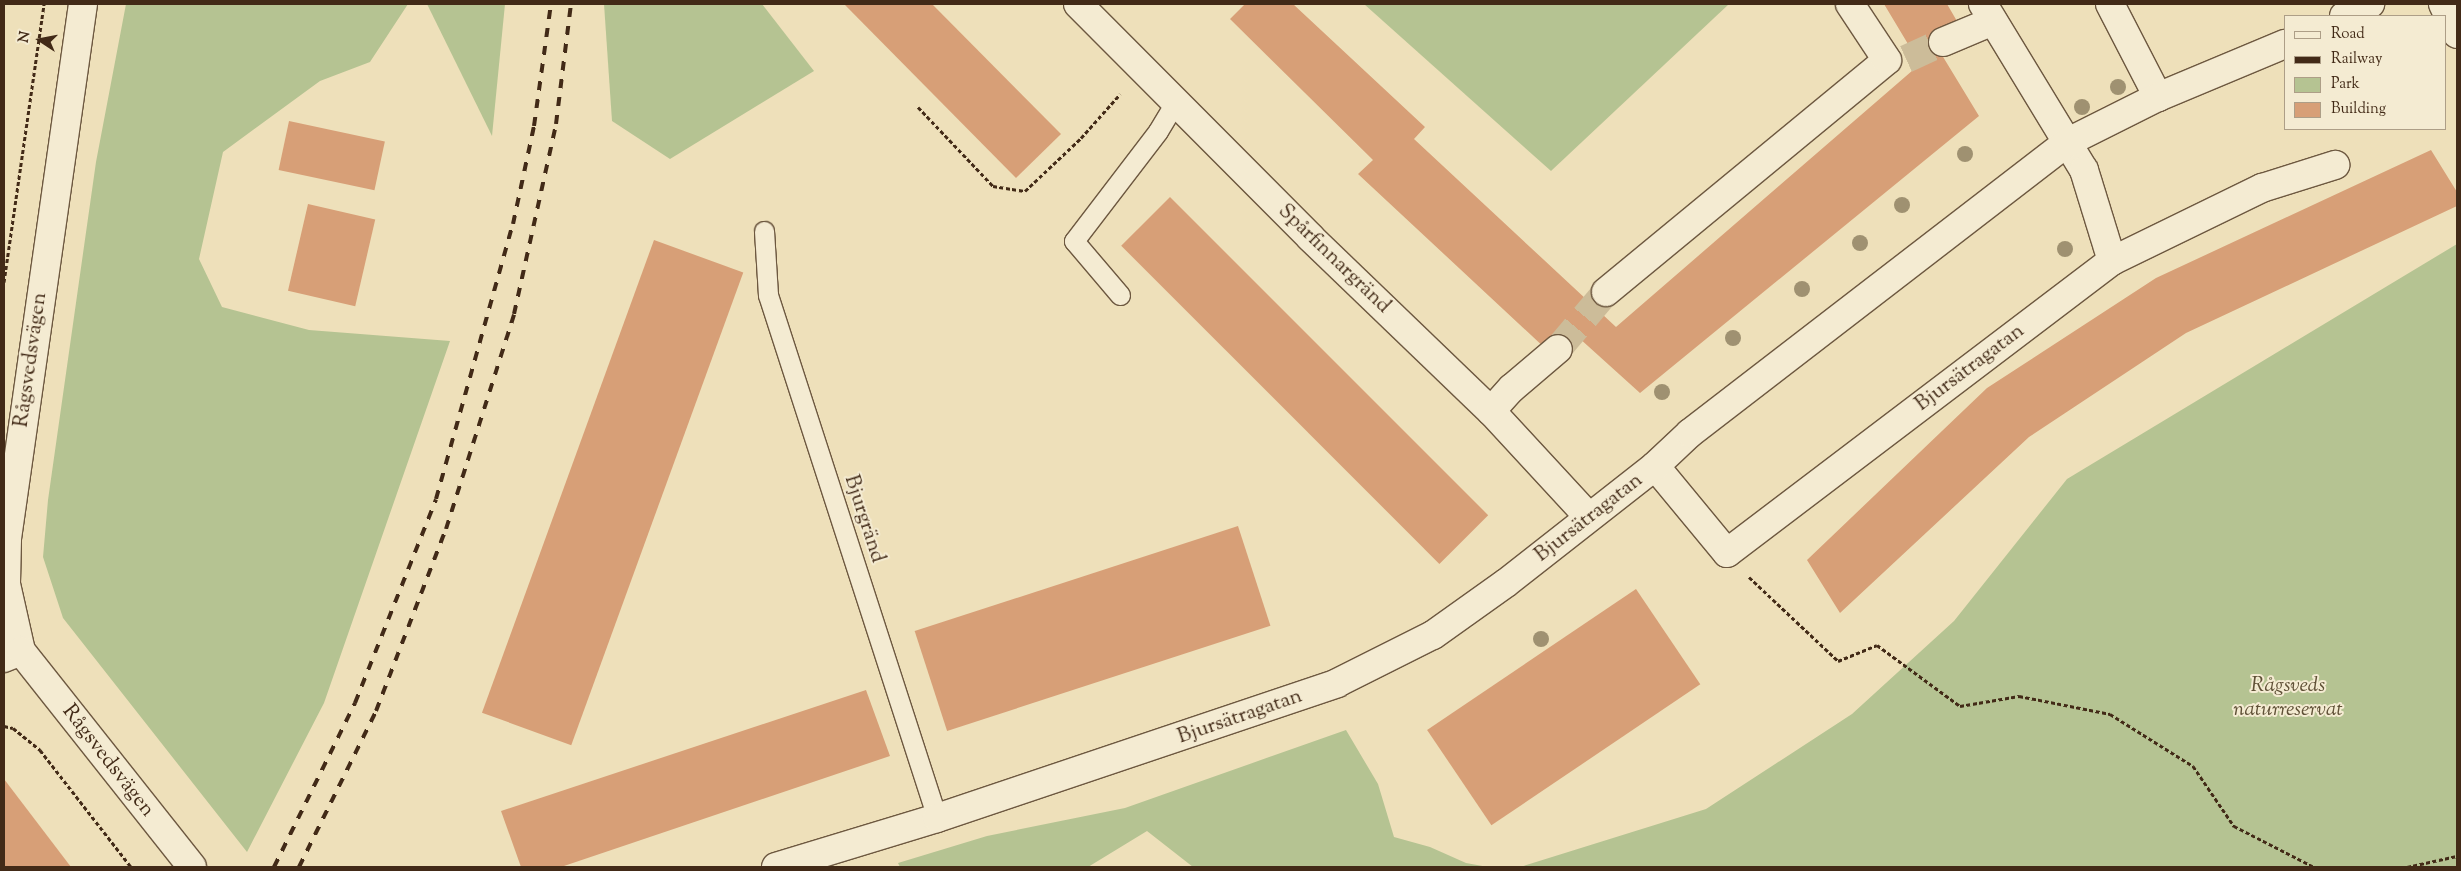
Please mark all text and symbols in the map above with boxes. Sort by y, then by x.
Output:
north arrow [15,15,65,65]
legend [2284,15,2446,130]
text: Road [2331,24,2365,45]
text: N [14,30,36,45]
text: Railway [2331,49,2382,70]
text: Park [2331,74,2360,95]
text: Building [2331,99,2386,120]
street label: Spårfinnargränd [1272,199,1396,319]
street label: Rågsvedsvägen [9,291,53,429]
street label: Bjursätragatan [1910,319,2030,417]
street label: Bjursätragatan [1530,468,1648,568]
street label: Bjurgränd [838,472,890,566]
park label: Rågsveds naturreservat [2233,673,2343,723]
street label: Bjursätragatan [1174,684,1306,750]
street label: Rågsvedsvägen [56,700,160,822]

